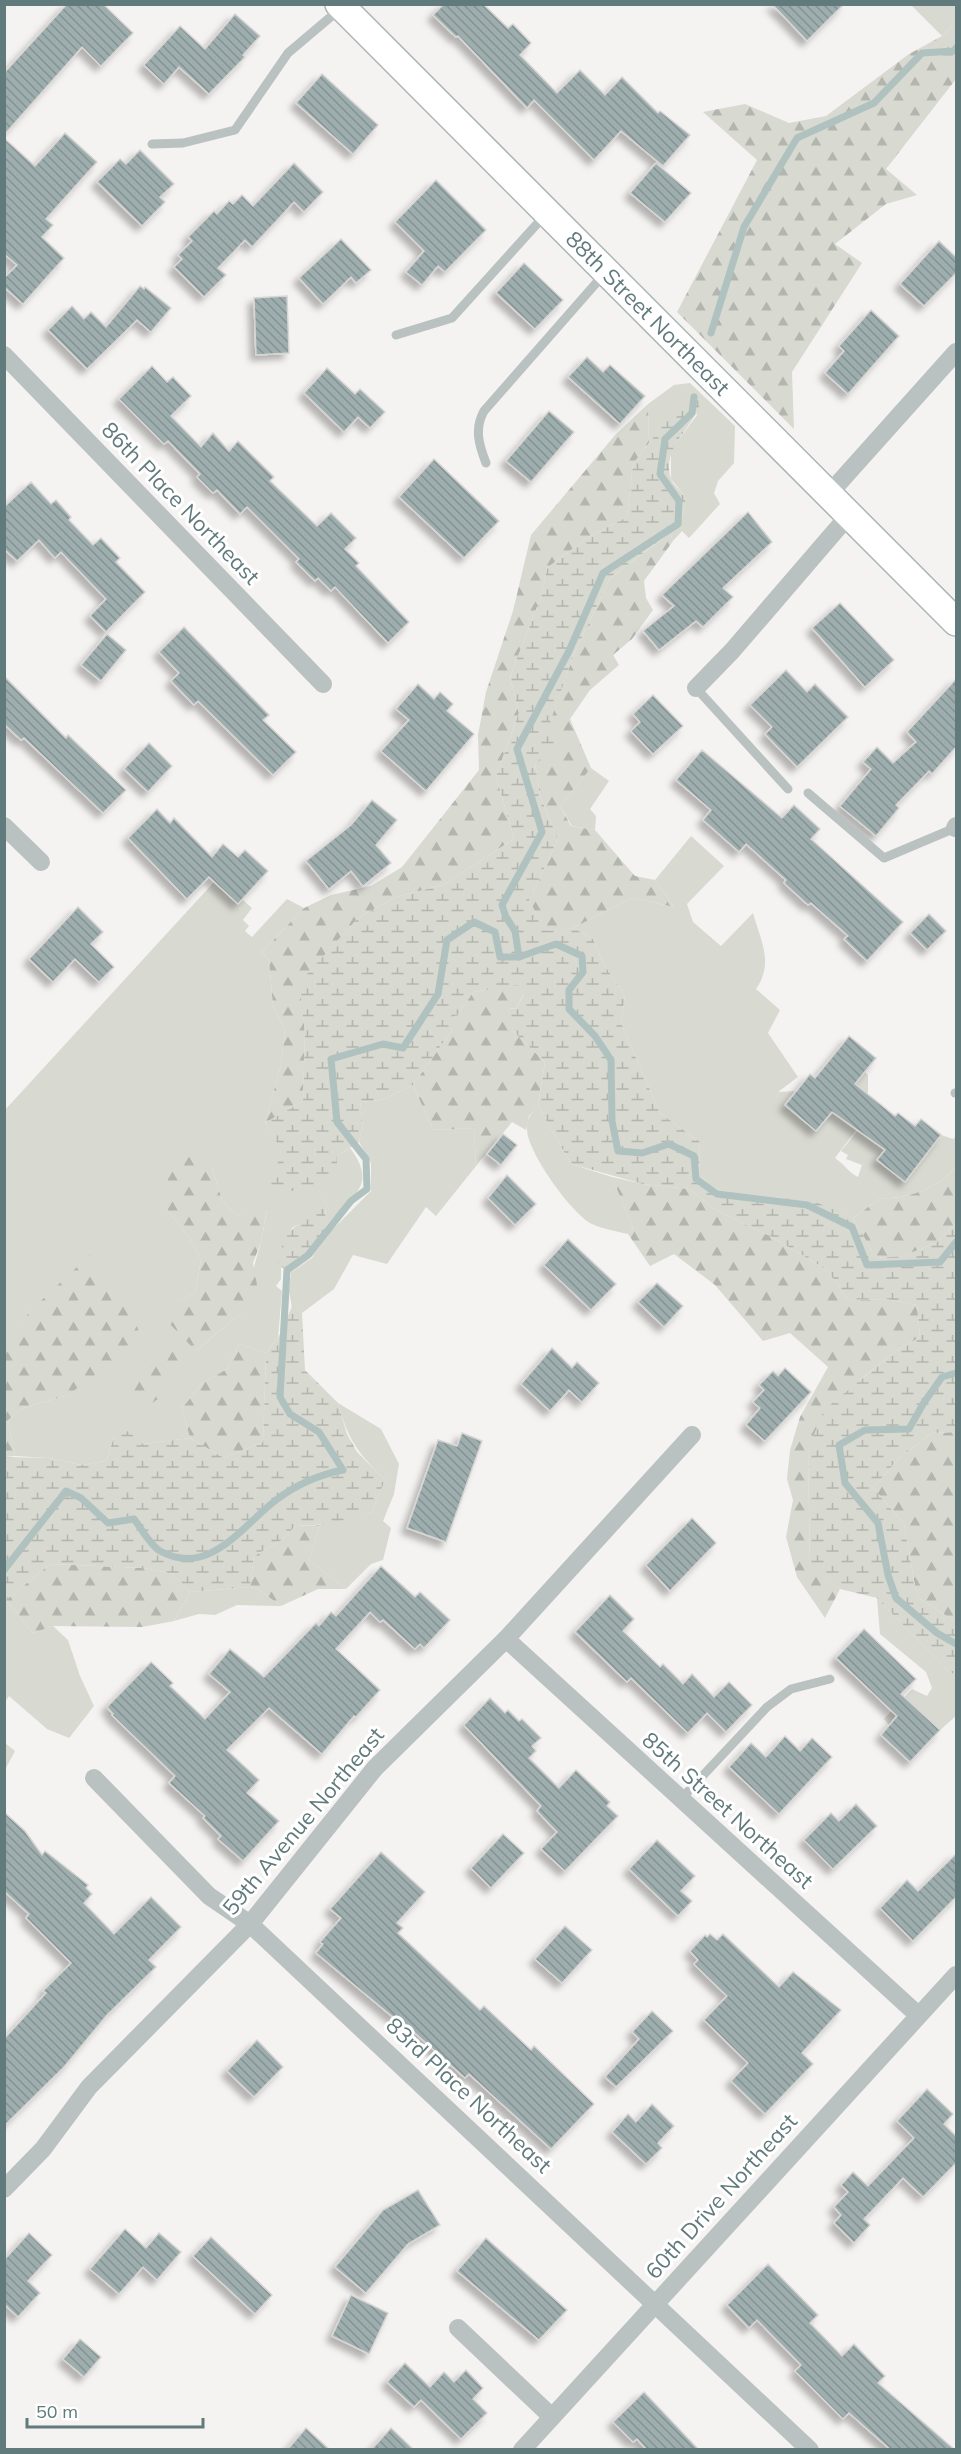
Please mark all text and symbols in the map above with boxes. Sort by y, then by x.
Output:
street label: 88th Street Northeast [560,225,736,401]
street label: 86th Place Northeast [96,416,266,591]
street label: 59th Avenue Northeast [216,1721,390,1921]
street label: 85th Street Northeast [636,1726,820,1895]
street label: 83rd Place Northeast [380,2011,558,2179]
street label: 60th Drive Northeast [639,2107,803,2285]
scale bar [27,2391,202,2429]
text: 50 m [36,2400,78,2423]

